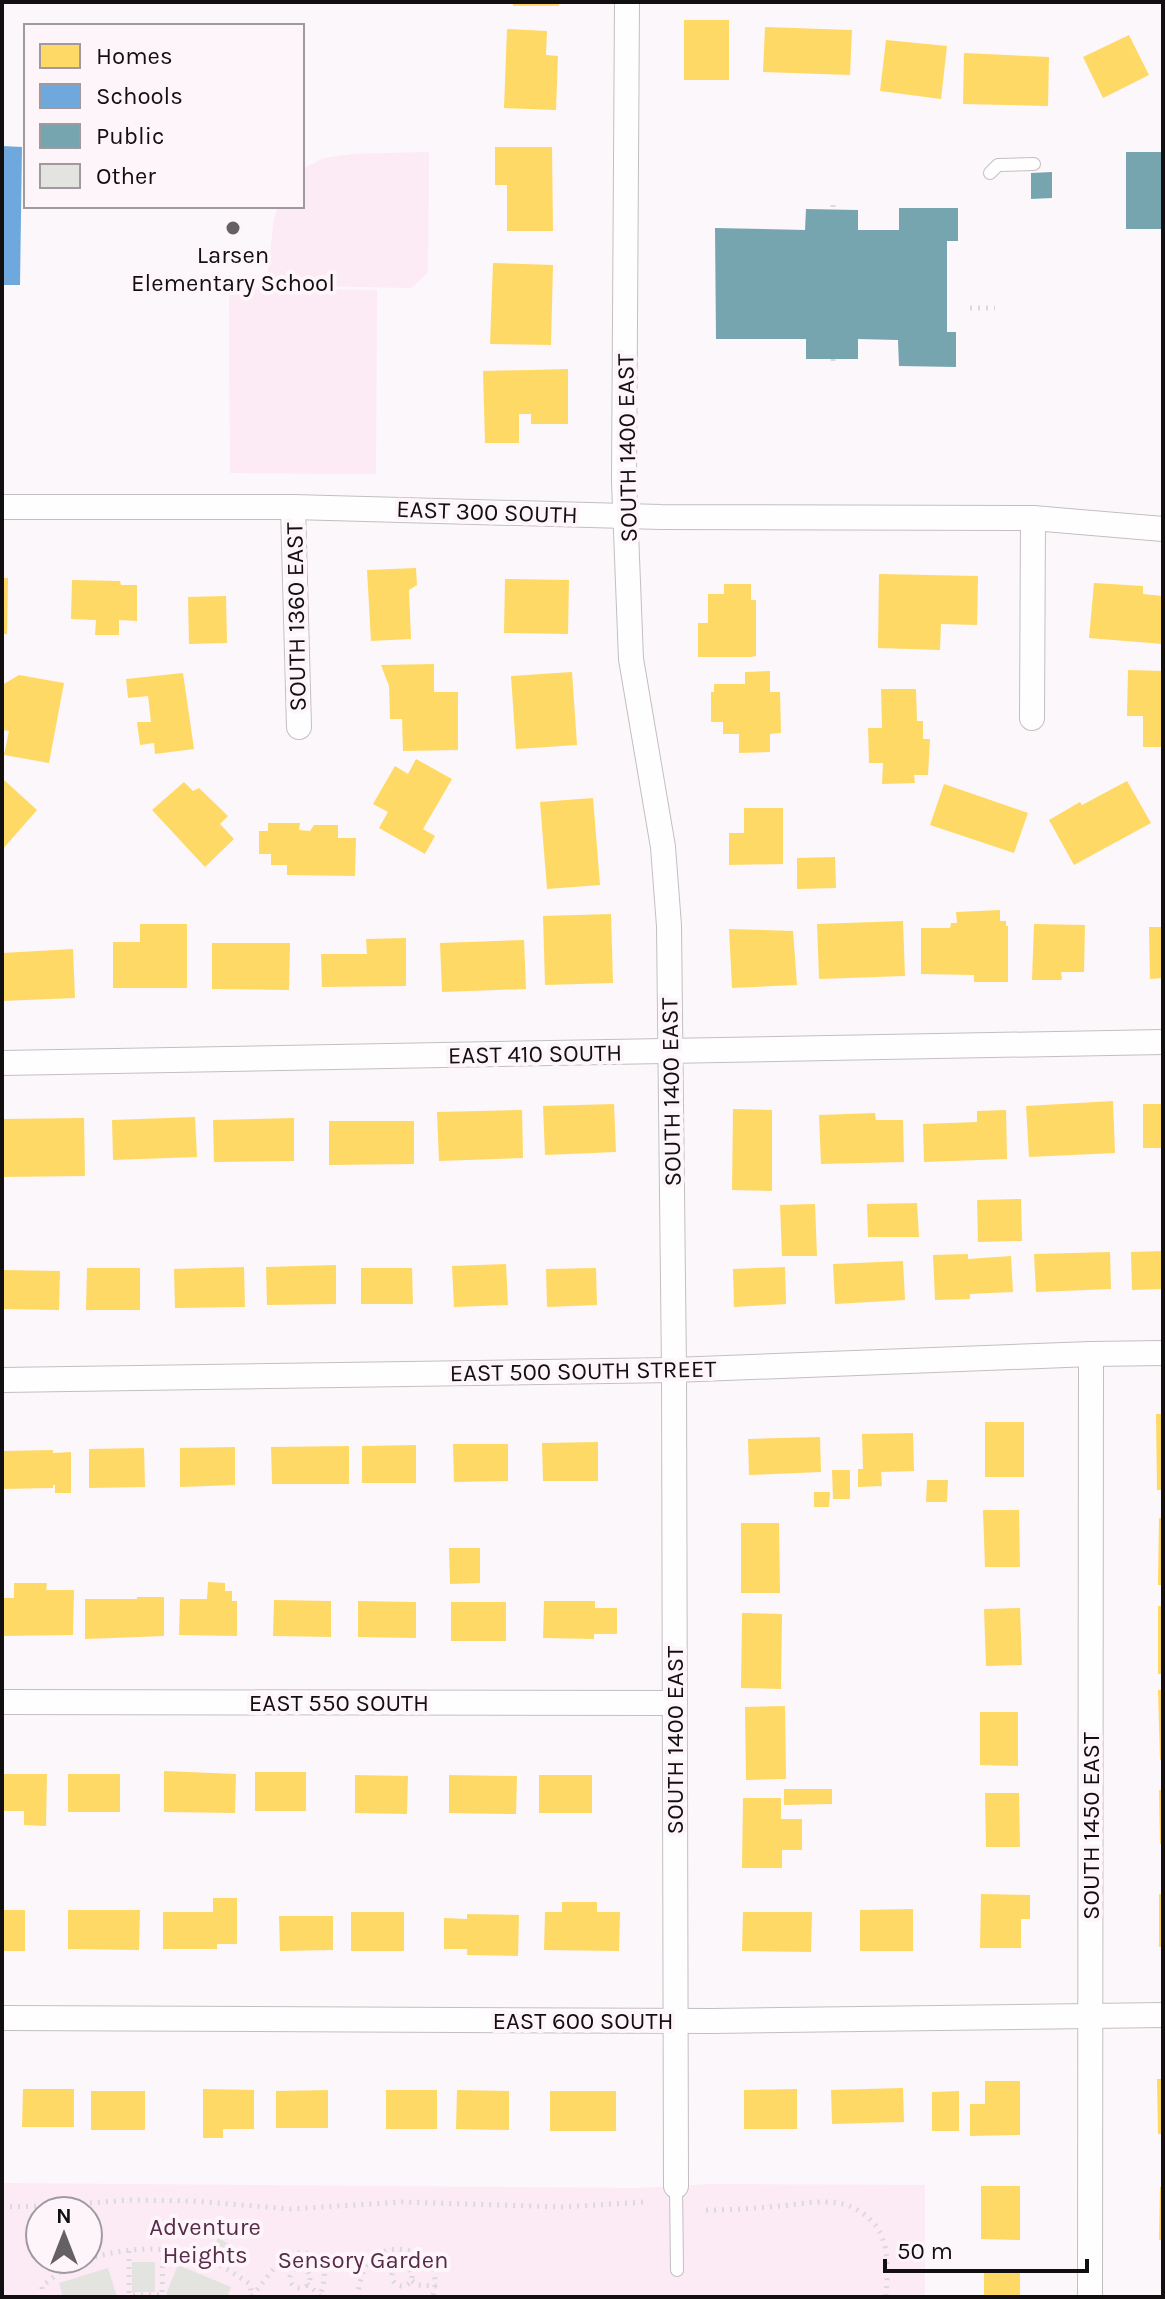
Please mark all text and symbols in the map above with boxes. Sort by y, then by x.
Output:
legend [24,24,304,208]
text: Homes [96,42,173,70]
text: Schools [96,82,183,110]
text: Public [96,122,164,150]
text: Other [96,162,156,190]
marker: Larsen Elementary School [224,219,242,237]
place label: Larsen Elementary School [131,241,335,297]
street label: SOUTH 1400 EAST [611,353,643,543]
street label: EAST 300 SOUTH [396,495,578,529]
street label: SOUTH 1360 EAST [280,522,312,712]
street label: SOUTH 1400 EAST [655,997,687,1187]
street label: EAST 410 SOUTH [448,1038,622,1070]
street label: EAST 500 SOUTH STREET [449,1355,717,1387]
street label: SOUTH 1400 EAST [661,1646,689,1834]
street label: EAST 550 SOUTH [249,1689,429,1717]
street label: SOUTH 1450 EAST [1077,1732,1105,1920]
street label: EAST 600 SOUTH [492,2007,674,2035]
north arrow [24,2195,104,2275]
text: N [56,2203,72,2229]
park label: Adventure Heights [149,2213,261,2269]
scale bar [885,2223,1087,2273]
text: 50 m [897,2237,953,2265]
park label: Sensory Garden [278,2246,448,2274]

